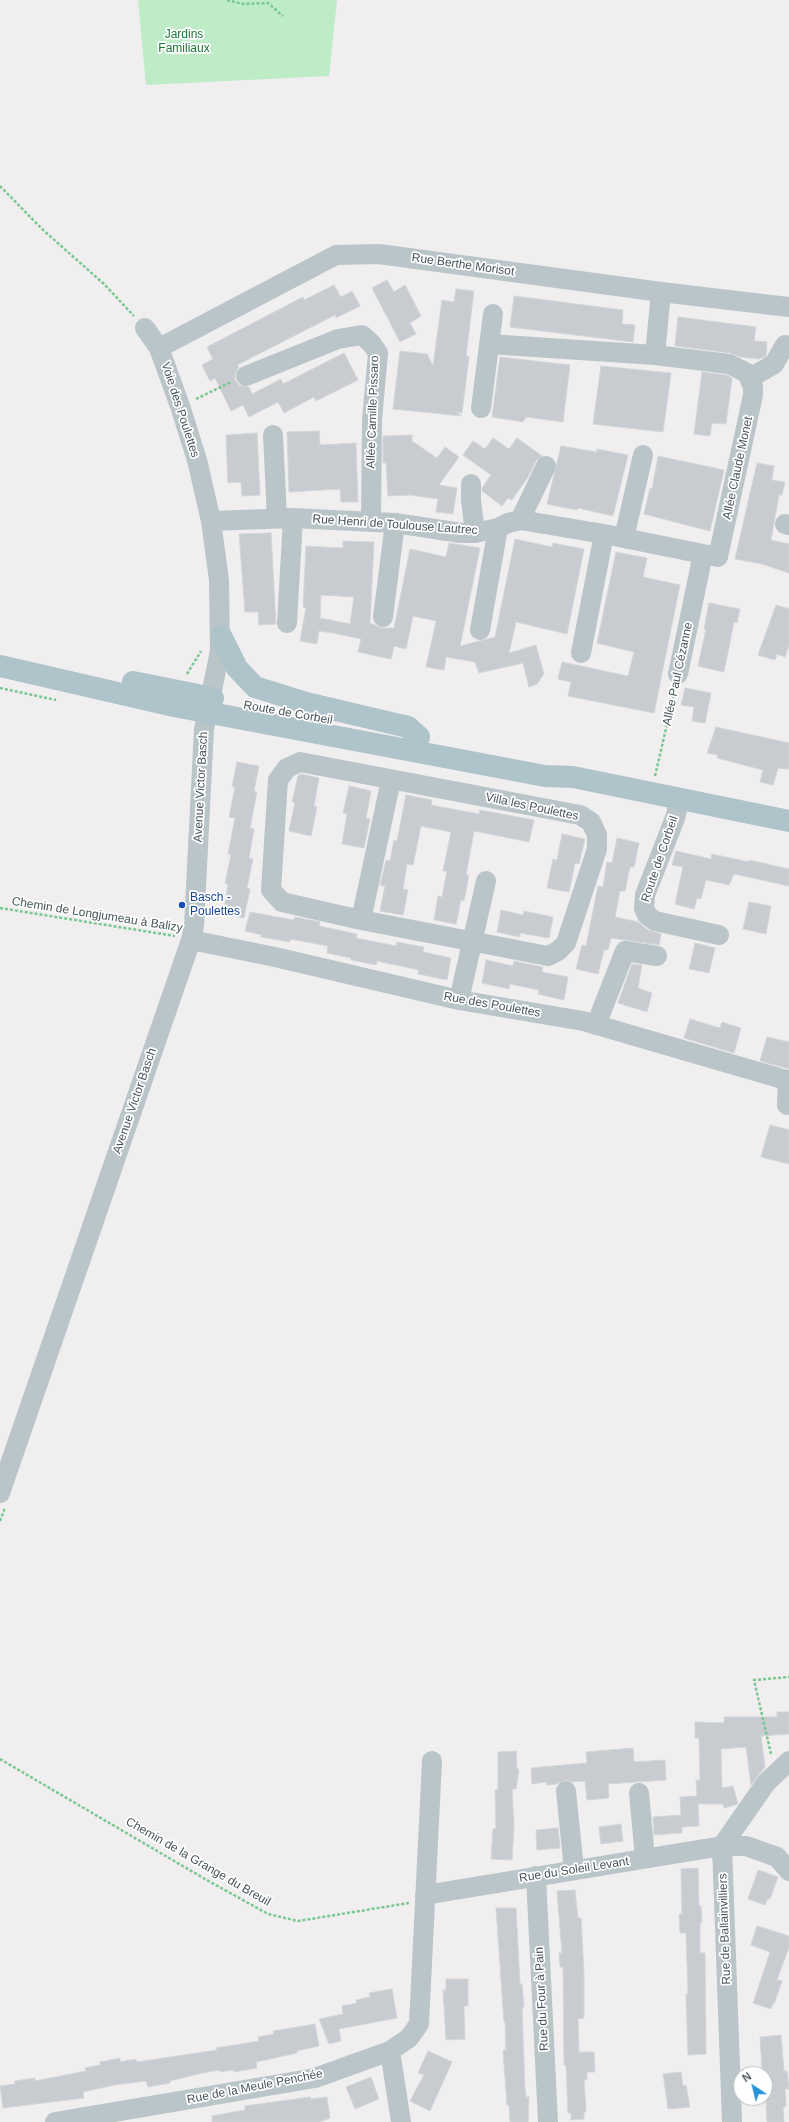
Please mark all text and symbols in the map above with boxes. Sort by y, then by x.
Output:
park label: Jardins Familiaux [158,28,210,56]
street label: Rue Berthe Morisot [411,251,515,279]
street label: Allée Camille Pissaro [364,355,382,469]
street label: Voie des Poulettes [158,361,202,459]
street label: Allée Claude Monet [720,415,756,521]
street label: Rue Henri de Toulouse Lautrec [312,512,478,538]
street label: Allée Paul Cézanne [660,621,696,727]
street label: Route de Corbeil [242,698,334,728]
street label: Avenue Victor Basch [191,731,211,843]
street label: Villa les Poulettes [484,790,580,824]
street label: Route de Corbeil [639,814,681,904]
place label: Basch - Poulettes [190,891,240,919]
street label: Chemin de Longjumeau à Balizy [11,894,183,936]
marker: Basch - Poulettes [177,900,187,910]
street label: Rue des Poulettes [442,989,542,1021]
street label: Avenue Victor Basch [110,1046,160,1156]
street label: Chemin de la Grange du Breuil [123,1815,273,1909]
street label: Rue du Soleil Levant [518,1854,630,1886]
street label: Rue de Ballainvilliers [716,1873,734,1985]
street label: Rue du Four à Pain [532,1947,552,2051]
north arrow [733,2066,773,2106]
street label: Rue de la Meule Penchée [186,2067,324,2107]
text: N [740,2070,753,2084]

